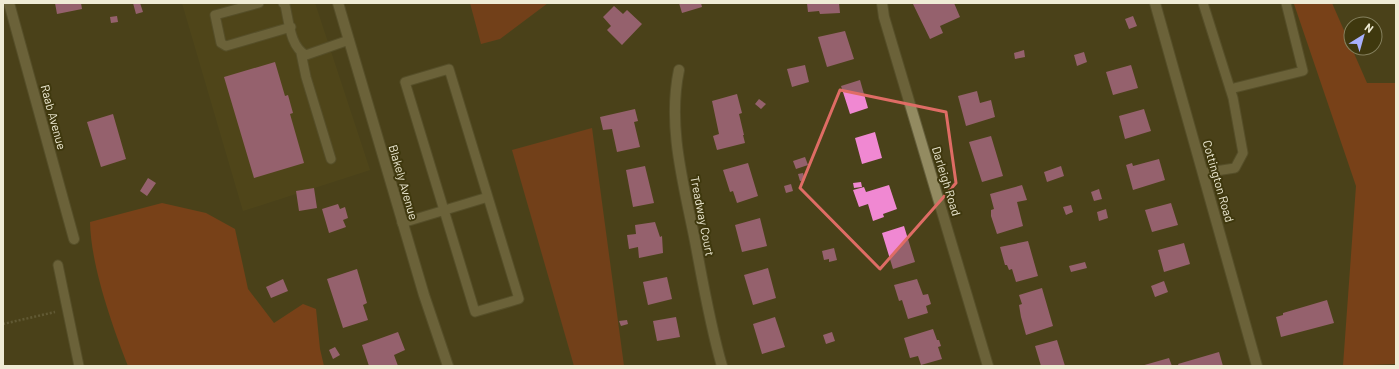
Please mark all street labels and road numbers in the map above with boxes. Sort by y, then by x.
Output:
street label: Raab Avenue [39,83,69,151]
street label: Cottington Road [1201,138,1237,224]
street label: Blakely Avenue [387,143,421,221]
street label: Darleigh Road [930,145,964,217]
street label: Treadway Court [688,175,718,257]

